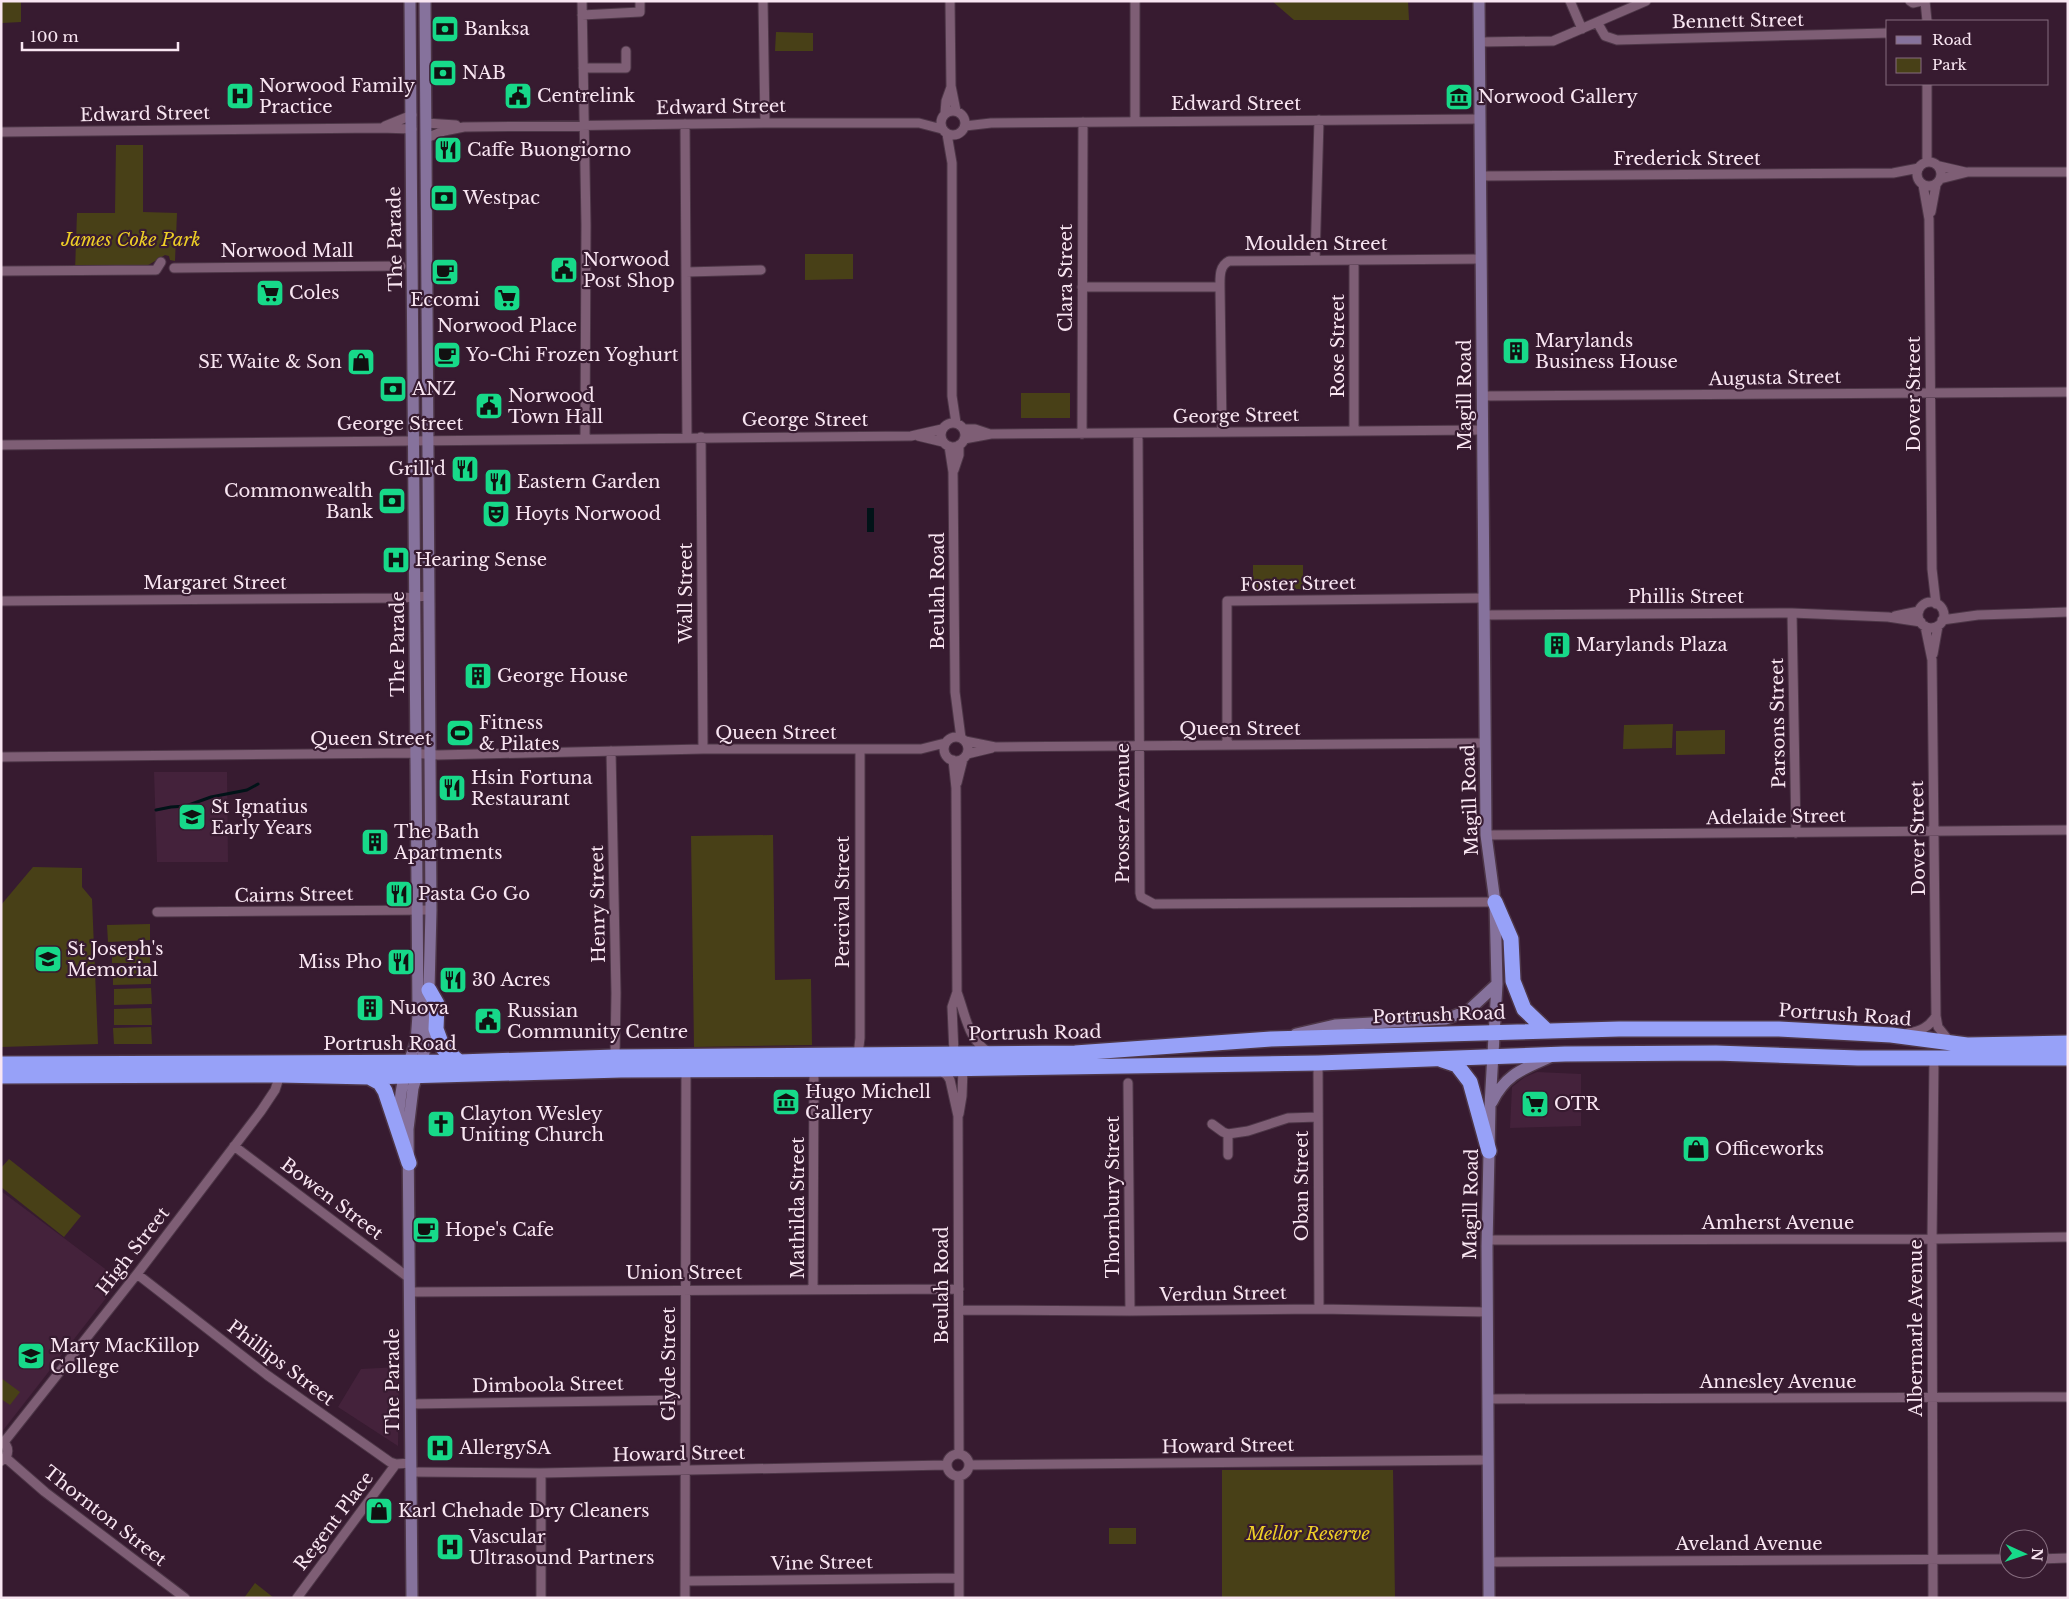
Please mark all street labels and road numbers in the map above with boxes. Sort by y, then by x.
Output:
street label: Bennett Street [1672,9,1804,33]
street label: Edward Street [1171,93,1301,115]
street label: Edward Street [656,95,786,119]
street label: Edward Street [80,102,210,126]
street label: Frederick Street [1613,148,1761,170]
street label: The Parade [383,186,407,292]
street label: Clara Street [1055,224,1077,332]
street label: Moulden Street [1245,233,1388,255]
street label: Norwood Mall [220,240,354,262]
street label: Rose Street [1327,294,1349,398]
street label: Dover Street [1903,336,1925,452]
street label: Magill Road [1454,339,1476,451]
street label: Augusta Street [1708,366,1842,390]
street label: George Street [1172,404,1300,428]
street label: George Street [742,409,869,431]
street label: George Street [337,413,464,435]
street label: Beulah Road [927,532,949,650]
street label: Wall Street [675,543,697,644]
street label: Margaret Street [143,572,287,594]
street label: Foster Street [1240,572,1356,596]
street label: Phillis Street [1628,586,1744,608]
street label: The Parade [387,591,409,697]
street label: Parsons Street [1766,657,1790,788]
street label: Queen Street [1179,718,1301,740]
street label: Queen Street [715,722,837,744]
street label: Queen Street [310,728,432,750]
street label: Prosser Avenue [1112,743,1134,883]
street label: Magill Road [1457,744,1483,856]
street label: Dover Street [1906,780,1930,896]
street label: Adelaide Street [1705,805,1846,829]
street label: Percival Street [832,836,854,968]
street label: Henry Street [586,845,610,963]
street label: Cairns Street [234,883,354,907]
street label: Portrush Road [1778,999,1912,1031]
street label: Portrush Road [1372,1002,1506,1028]
street label: Portrush Road [968,1021,1102,1045]
street label: Portrush Road [323,1033,457,1055]
street label: Thornbury Street [1102,1116,1124,1278]
street label: Oban Street [1291,1131,1313,1241]
street label: Mathilda Street [787,1137,809,1279]
street label: Magill Road [1459,1148,1483,1260]
street label: Bowen Street [277,1153,388,1245]
street label: High Street [92,1203,174,1299]
street label: Amherst Avenue [1701,1212,1854,1234]
street label: Beulah Road [931,1226,953,1344]
street label: Albermarle Avenue [1905,1239,1927,1418]
street label: Union Street [626,1262,743,1284]
street label: Verdun Street [1158,1282,1287,1306]
street label: Glyde Street [658,1307,680,1421]
street label: Phillips Street [223,1316,339,1411]
street label: The Parade [382,1328,404,1434]
street label: Annesley Avenue [1698,1371,1857,1393]
street label: Dimboola Street [472,1373,624,1397]
street label: Howard Street [1162,1434,1295,1458]
street label: Howard Street [613,1442,746,1466]
street label: Thornton Street [39,1461,171,1571]
street label: Regent Place [290,1467,378,1575]
street label: Aveland Avenue [1674,1533,1823,1555]
street label: Vine Street [770,1551,873,1575]

